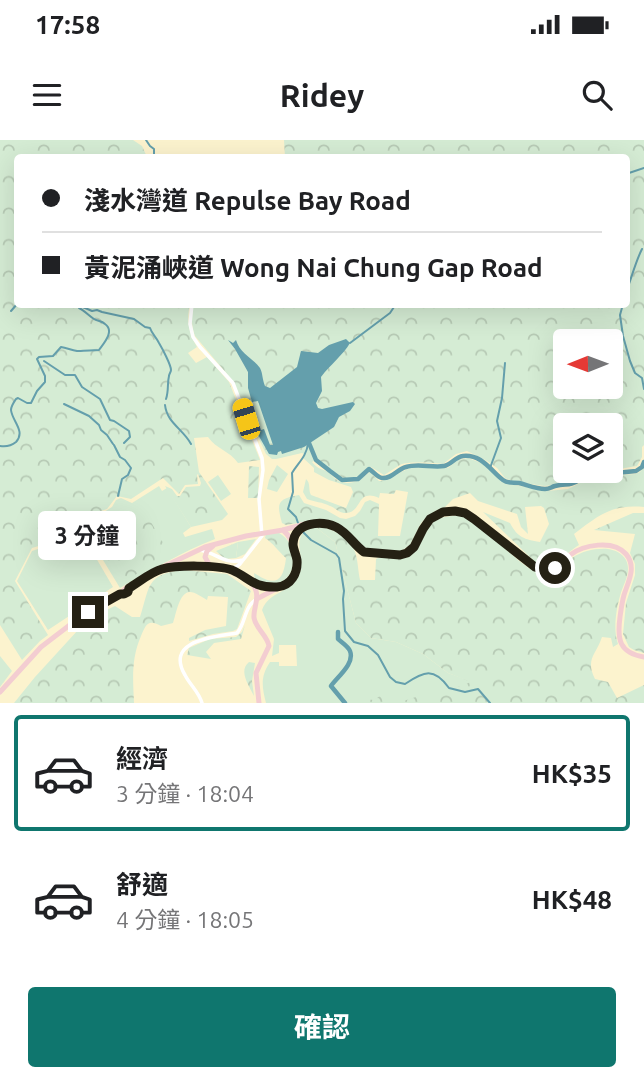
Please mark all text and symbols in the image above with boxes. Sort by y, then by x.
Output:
text: 17:58 [35,10,100,39]
icon: menu [28,76,66,114]
icon: search [578,76,616,114]
text: Ridey [280,77,364,113]
text: 淺水灣道 Repulse Bay Road [84,186,411,215]
text: 黃泥涌峽道 Wong Nai Chung Gap Road [84,253,543,282]
north arrow [553,329,623,399]
map controls [553,329,623,483]
car [230,396,263,442]
button: layers [553,413,623,483]
callout: 3 分鐘 [39,510,137,560]
text: 3 分鐘 [55,523,119,548]
route start [539,552,571,584]
route end [72,596,104,628]
icon: car [32,742,95,805]
text: 經濟 [116,744,168,773]
text: HK$35 [532,759,612,788]
text: 3 分鐘 · 18:04 [116,781,254,806]
icon: car [32,868,95,931]
text: 舒適 [116,870,168,899]
text: HK$48 [532,885,612,914]
text: 4 分鐘 · 18:05 [116,907,254,932]
button: 確認 [28,987,616,1067]

